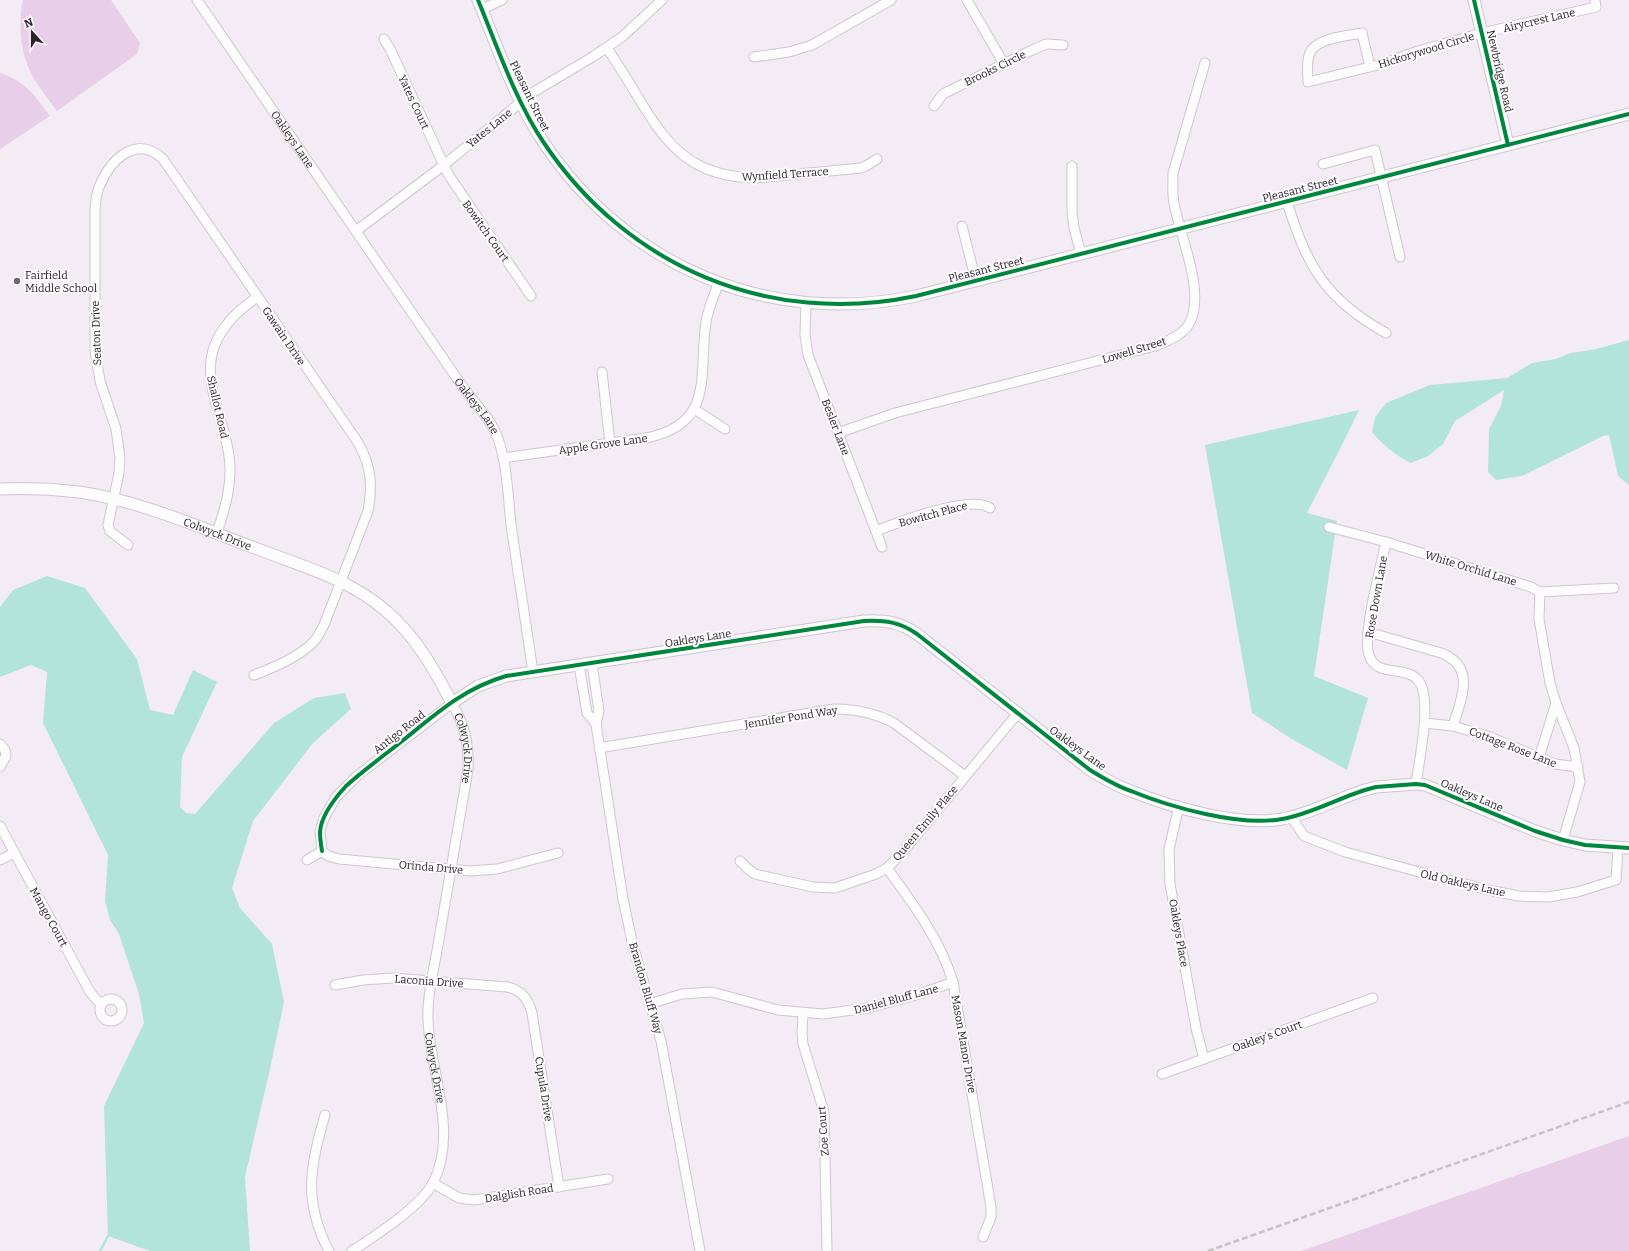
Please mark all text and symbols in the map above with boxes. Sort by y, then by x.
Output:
street label: Airycrest Lane [1502,6,1577,35]
north arrow [12,12,52,52]
text: N [22,15,35,31]
street label: Newbridge Road [1484,29,1515,114]
street label: Hickorywood Circle [1376,30,1476,71]
street label: Brooks Circle [962,48,1028,89]
street label: Pleasant Street [507,59,552,134]
street label: Yates Court [395,73,432,131]
street label: Yates Lane [464,106,515,151]
street label: Oakleys Lane [268,108,317,171]
street label: Wynfield Terrace [741,165,829,184]
street label: Pleasant Street [1261,174,1339,205]
street label: Bowitch Court [460,198,512,265]
street label: Pleasant Street [947,254,1025,285]
place label: Fairfield Middle School [25,269,97,295]
marker: Fairfield Middle School [12,276,22,286]
street label: Seaton Drive [89,300,104,366]
street label: Gawain Drive [259,305,308,368]
street label: Lowell Street [1101,335,1168,366]
street label: Shallot Road [204,374,231,440]
street label: Oakleys Lane [451,375,501,436]
street label: Besler Lane [819,397,852,457]
street label: Apple Grove Lane [558,432,648,457]
street label: Bowitch Place [897,499,969,530]
street label: Colwyck Drive [181,515,253,553]
street label: White Orchid Lane [1423,548,1518,589]
street label: Rose Down Lane [1363,555,1390,639]
street label: Oakleys Lane [664,627,732,650]
street label: Jennifer Pond Way [743,704,839,731]
street label: Antigo Road [371,708,428,757]
street label: Colwyck Drive [451,711,474,784]
street label: Oakleys Lane [1047,723,1109,773]
street label: Cottage Rose Lane [1467,725,1559,770]
street label: Oakleys Lane [1438,776,1505,815]
street label: Queen Emily Place [890,783,961,864]
street label: Orinda Drive [398,858,464,877]
street label: Old Oakleys Lane [1419,867,1507,900]
street label: Mango Court [27,885,70,949]
street label: Oakleys Place [1166,898,1191,968]
street label: Brandon Bluff Way [626,941,665,1036]
street label: Laconia Drive [394,973,464,990]
street label: Daniel Bluff Lane [852,982,940,1017]
street label: Mason Manor Drive [948,994,979,1094]
street label: Oakley's Court [1231,1018,1304,1055]
street label: Colwyck Drive [422,1032,447,1104]
street label: Cupula Drive [532,1056,555,1122]
street label: Zoe Court [815,1106,832,1156]
street label: Dalglish Road [484,1182,555,1205]

